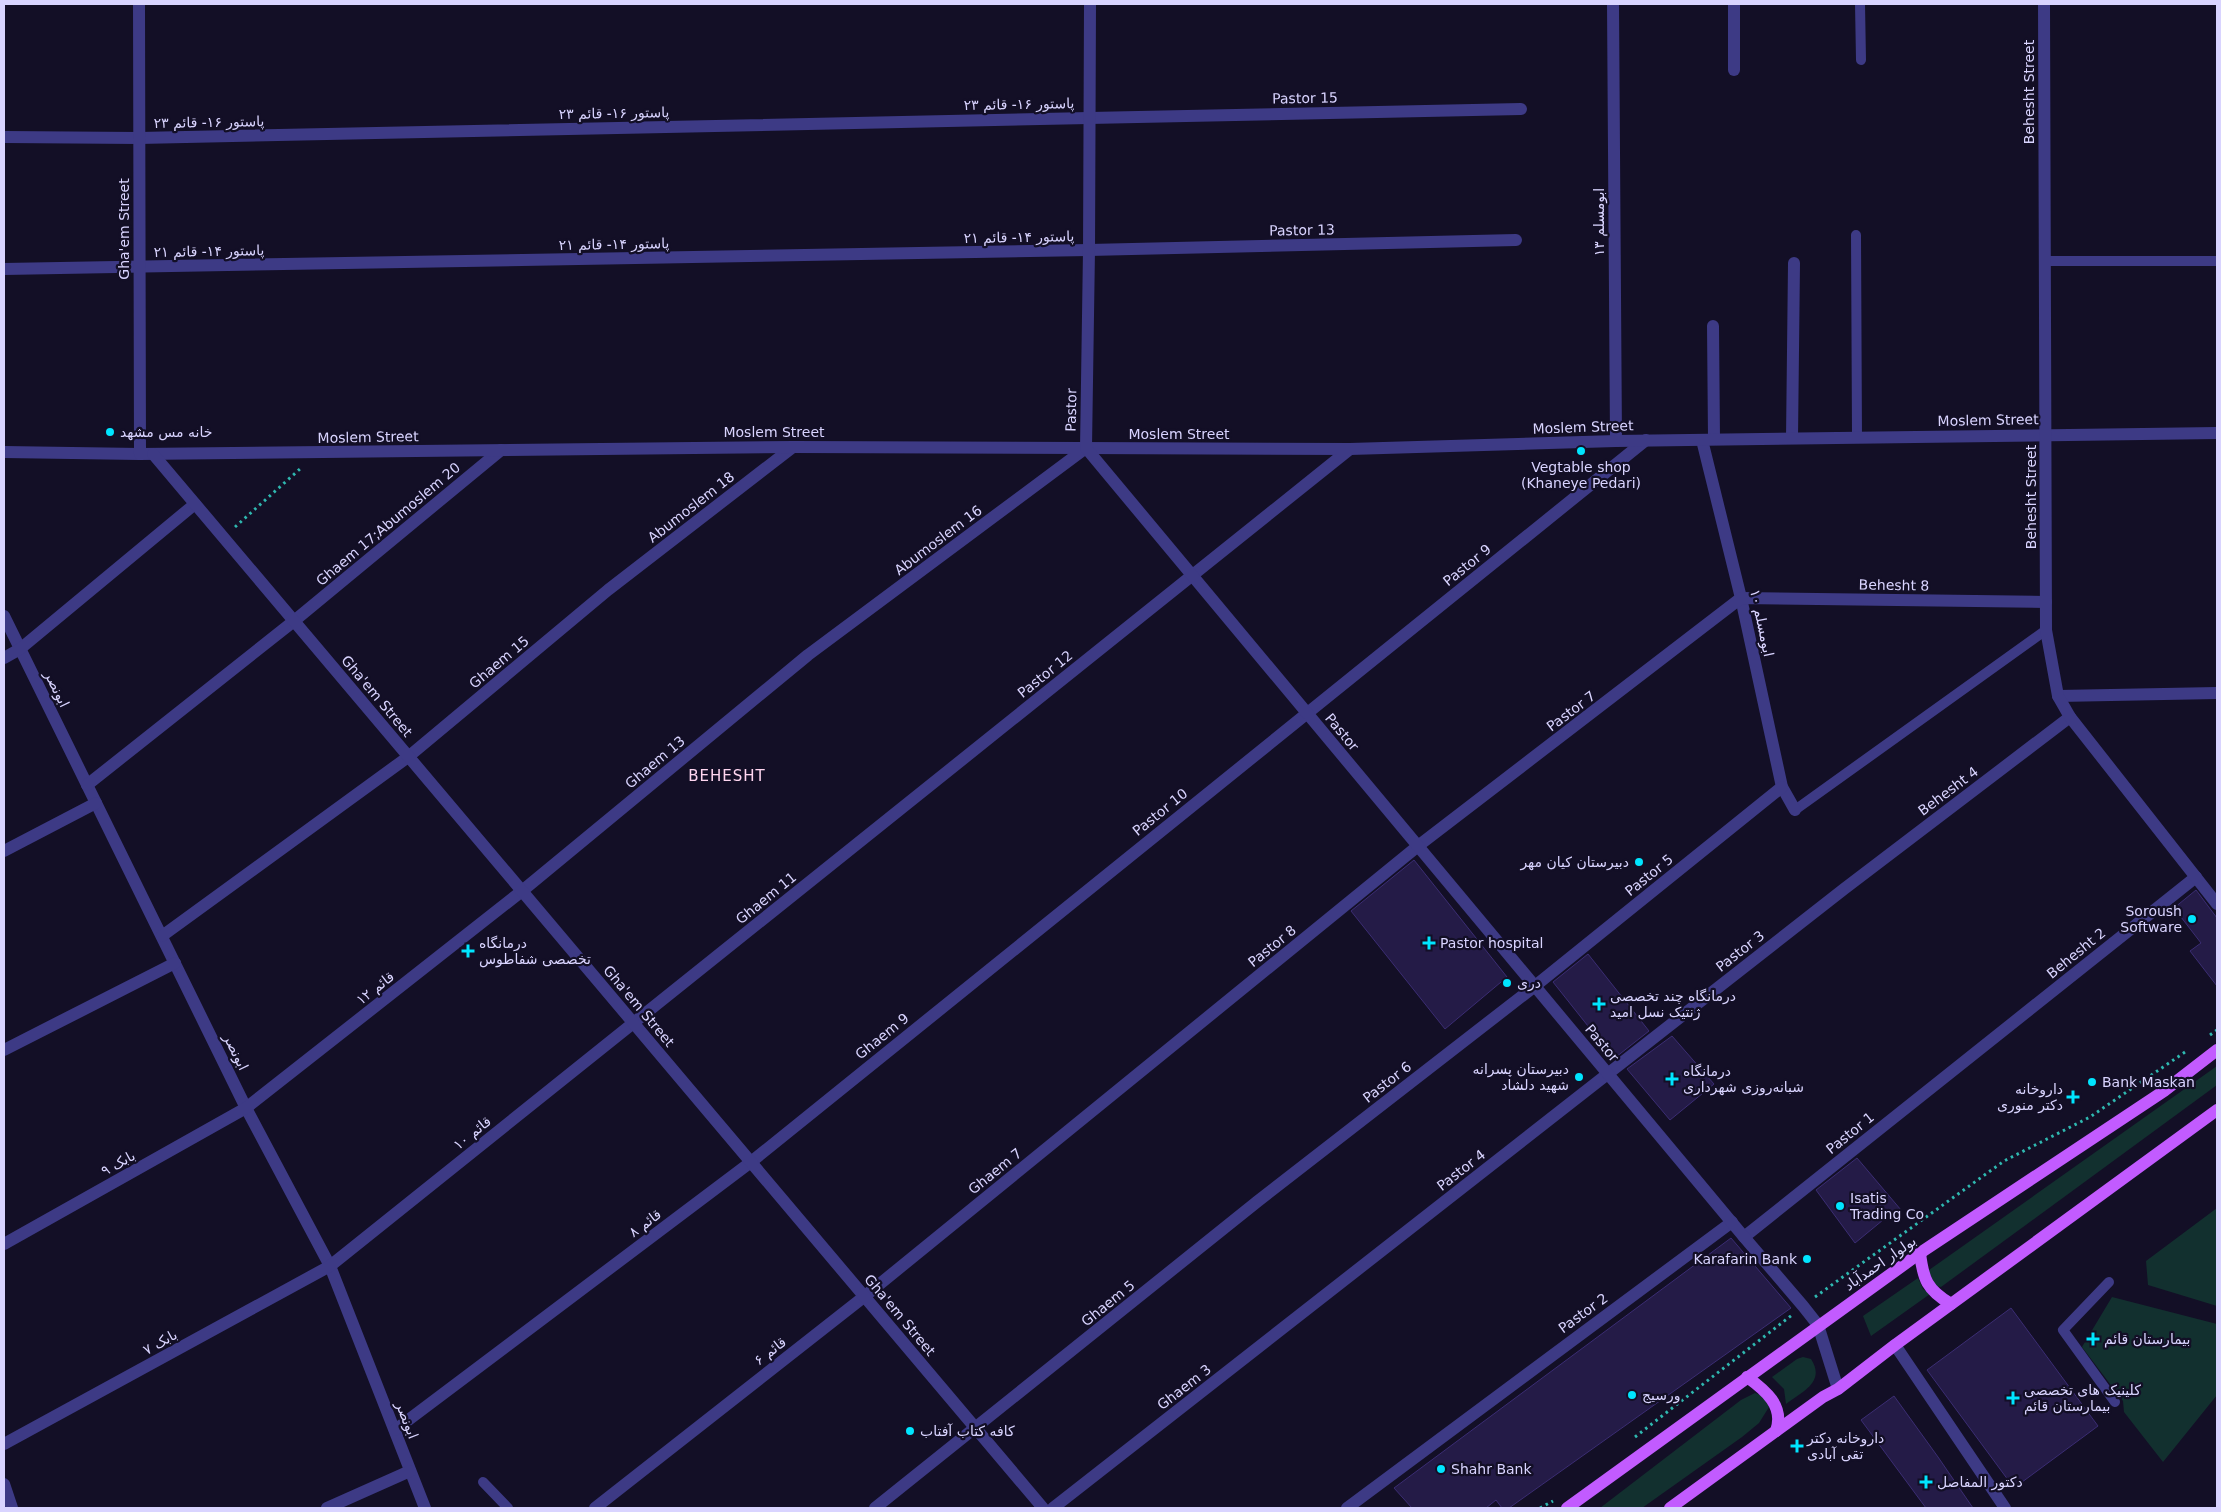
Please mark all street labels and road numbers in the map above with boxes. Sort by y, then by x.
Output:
street label: Behesht Street [2021,39,2037,144]
street label: Pastor 15 [1272,89,1338,107]
street label: پاستور ۱۶- قائم ۲۳ [963,95,1075,114]
street label: پاستور ۱۶- قائم ۲۳ [558,104,670,123]
street label: پاستور ۱۶- قائم ۲۳ [153,113,265,132]
street label: Gha'em Street [116,178,132,280]
street label: ابومسلم ۱۳ [1591,188,1608,256]
street label: Pastor 13 [1269,221,1335,239]
street label: پاستور ۱۴- قائم ۲۱ [963,228,1075,247]
street label: پاستور ۱۴- قائم ۲۱ [558,235,670,254]
street label: پاستور ۱۴- قائم ۲۱ [153,242,265,261]
street label: Pastor [1063,388,1079,432]
street label: Moslem Street [1937,411,2039,429]
street label: Moslem Street [1532,417,1634,437]
street label: Moslem Street [723,424,825,440]
street label: Moslem Street [1128,426,1230,442]
street label: Moslem Street [317,428,419,446]
street label: Behesht Street [2023,444,2039,549]
street label: Ghaem 17;Abumoslem 20 [313,459,463,589]
street label: Abumoslem 18 [645,468,737,546]
street label: Abumoslem 16 [891,502,985,578]
street label: Pastor 9 [1440,541,1494,589]
street label: Behesht 8 [1859,576,1929,594]
street label: ابومسلم ۱۰ [1746,588,1777,658]
street label: Ghaem 15 [466,632,532,692]
street label: Pastor 12 [1014,647,1076,701]
street label: Gha'em Street [338,652,416,740]
street label: ابونصر [40,667,73,710]
street label: Pastor 7 [1543,688,1599,734]
street label: Pastor [1322,710,1362,754]
street label: Ghaem 13 [622,732,688,792]
street label: Behesht 4 [1915,763,1981,819]
street label: Pastor 10 [1129,785,1191,839]
street label: Pastor 5 [1622,851,1676,899]
street label: Ghaem 11 [733,869,799,927]
street label: Pastor 8 [1245,922,1299,970]
street label: Behesht 2 [2043,925,2109,981]
street label: Pastor 3 [1713,927,1767,975]
street label: Gha'em Street [600,962,678,1050]
street label: قائم ۱۲ [353,968,398,1009]
street label: Ghaem 9 [852,1010,912,1062]
street label: Pastor [1582,1021,1622,1065]
street label: ابونصر [219,1030,252,1073]
street label: Pastor 6 [1360,1058,1414,1106]
street label: Pastor 1 [1823,1109,1877,1157]
street label: قائم ۱۰ [450,1113,495,1154]
street label: Ghaem 7 [965,1145,1025,1197]
street label: Pastor 4 [1434,1146,1488,1194]
street label: بابک ۹ [98,1147,138,1179]
street label: قائم ۸ [626,1206,665,1241]
street label: بولوار احمدآباد [1841,1232,1920,1294]
street label: Gha'em Street [861,1271,939,1359]
street label: Ghaem 5 [1078,1277,1138,1329]
street label: Pastor 2 [1555,1290,1611,1336]
street label: بابک ۷ [140,1326,180,1358]
street label: قائم ۶ [751,1334,790,1369]
street label: Ghaem 3 [1154,1361,1214,1413]
street label: ابونصر [391,1398,421,1441]

